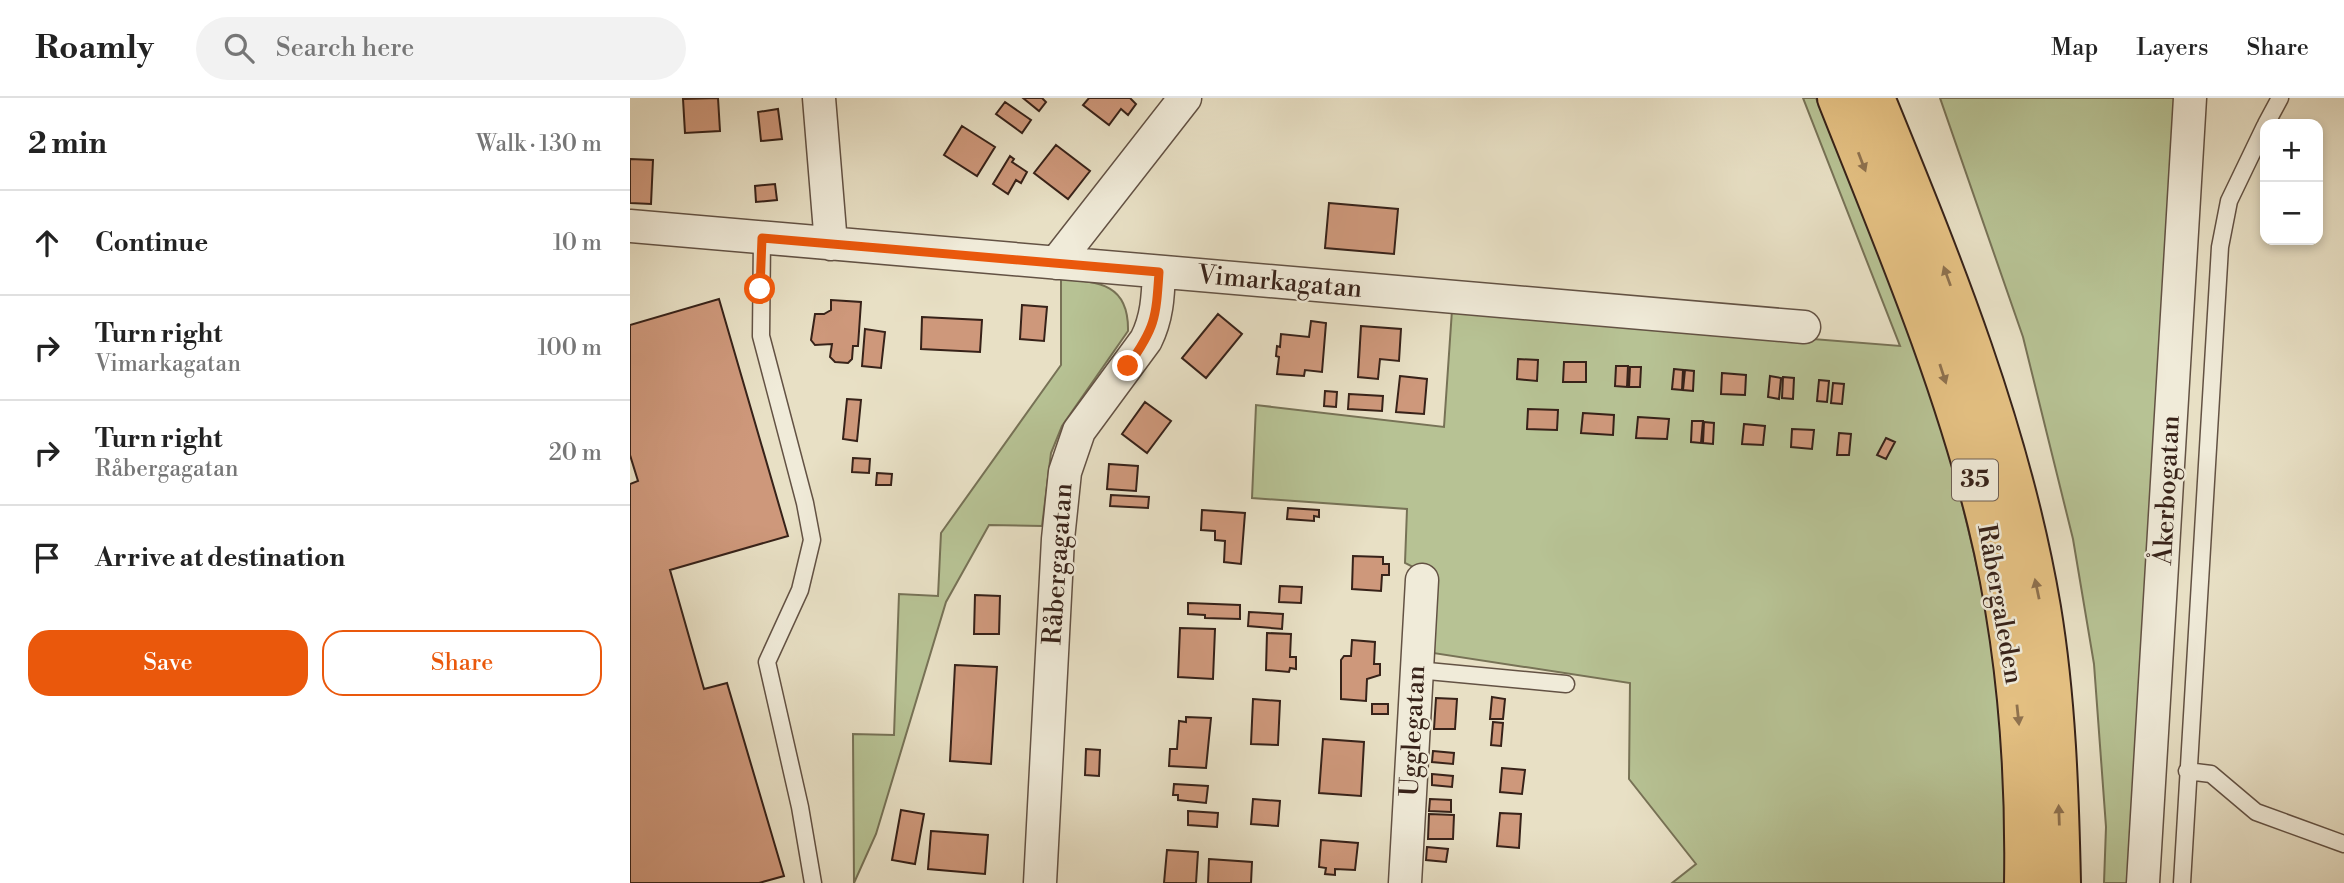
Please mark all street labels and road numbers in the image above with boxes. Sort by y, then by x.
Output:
street label: Vimarkagatan [1195,259,1364,305]
street label: Åkerbogatan [2146,414,2187,567]
road number: 35 [1952,460,1998,500]
street label: Råbergagatan [1036,482,1080,646]
street label: Råbergaleden [1970,522,2030,686]
street label: Ugglegatan [1394,665,1432,797]

